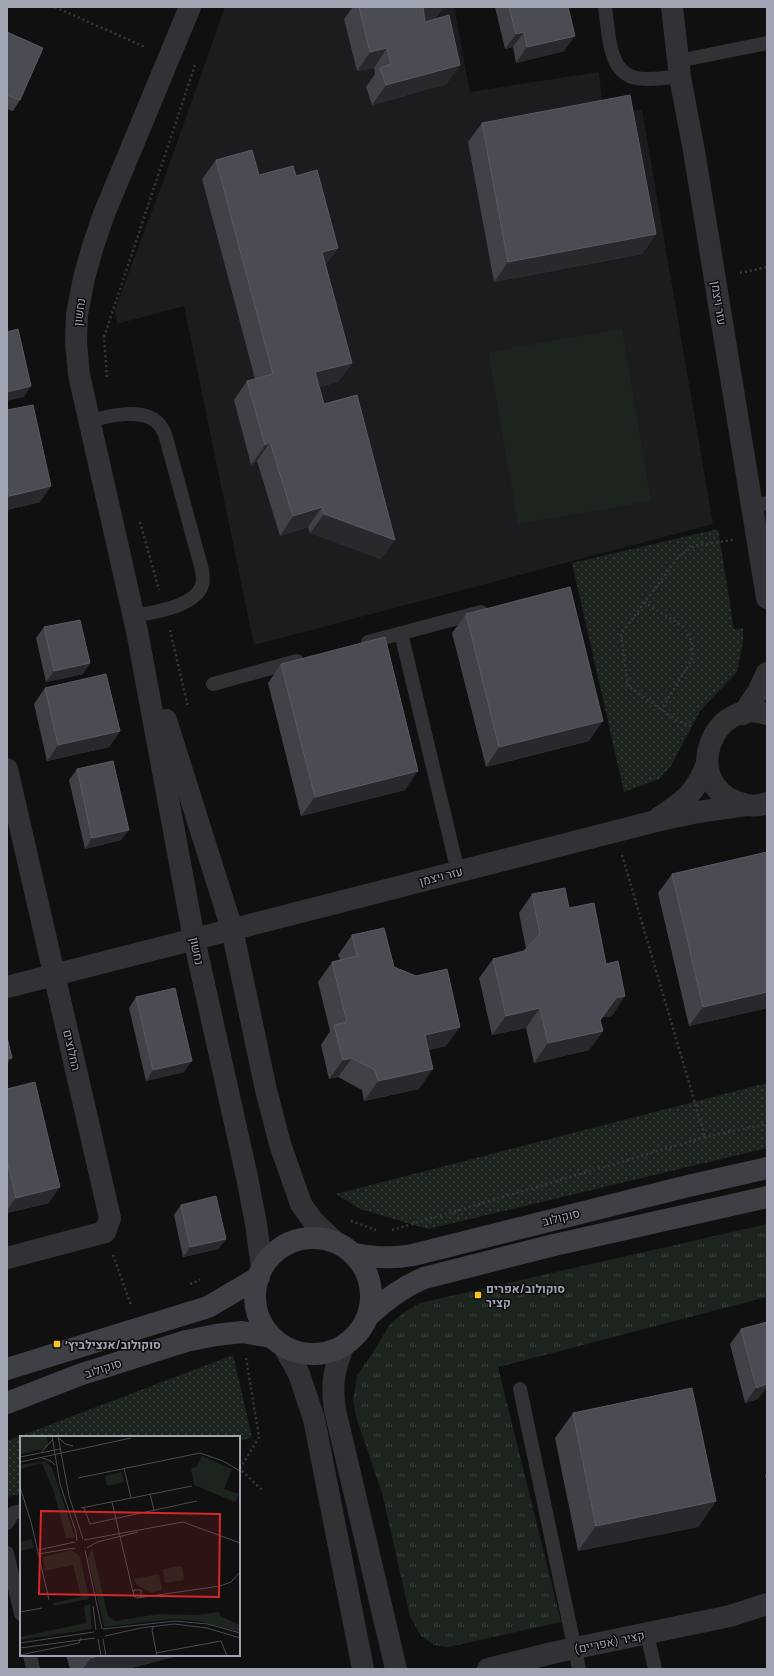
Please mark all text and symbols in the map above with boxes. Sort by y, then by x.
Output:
street label: עזר ויצמן [707,280,731,326]
street label: נחשון [69,297,89,327]
street label: עזר ויצמן [417,862,465,890]
street label: נחשון [186,935,208,967]
street label: החלוצים [59,1028,85,1072]
street label: סוקולוב [540,1204,582,1230]
place label: סוקולוב/אפרים קציר [486,1280,565,1311]
marker: סוקולוב/אפרים קציר [473,1290,483,1300]
place label: סוקולוב/אנצילביץ׳ [65,1336,161,1353]
marker: סוקולוב/אנצילביץ׳ [52,1339,62,1349]
street label: סוקולוב [82,1354,124,1382]
inset map [20,1436,240,1656]
street label: קציר (אפריים) [572,1626,646,1658]

